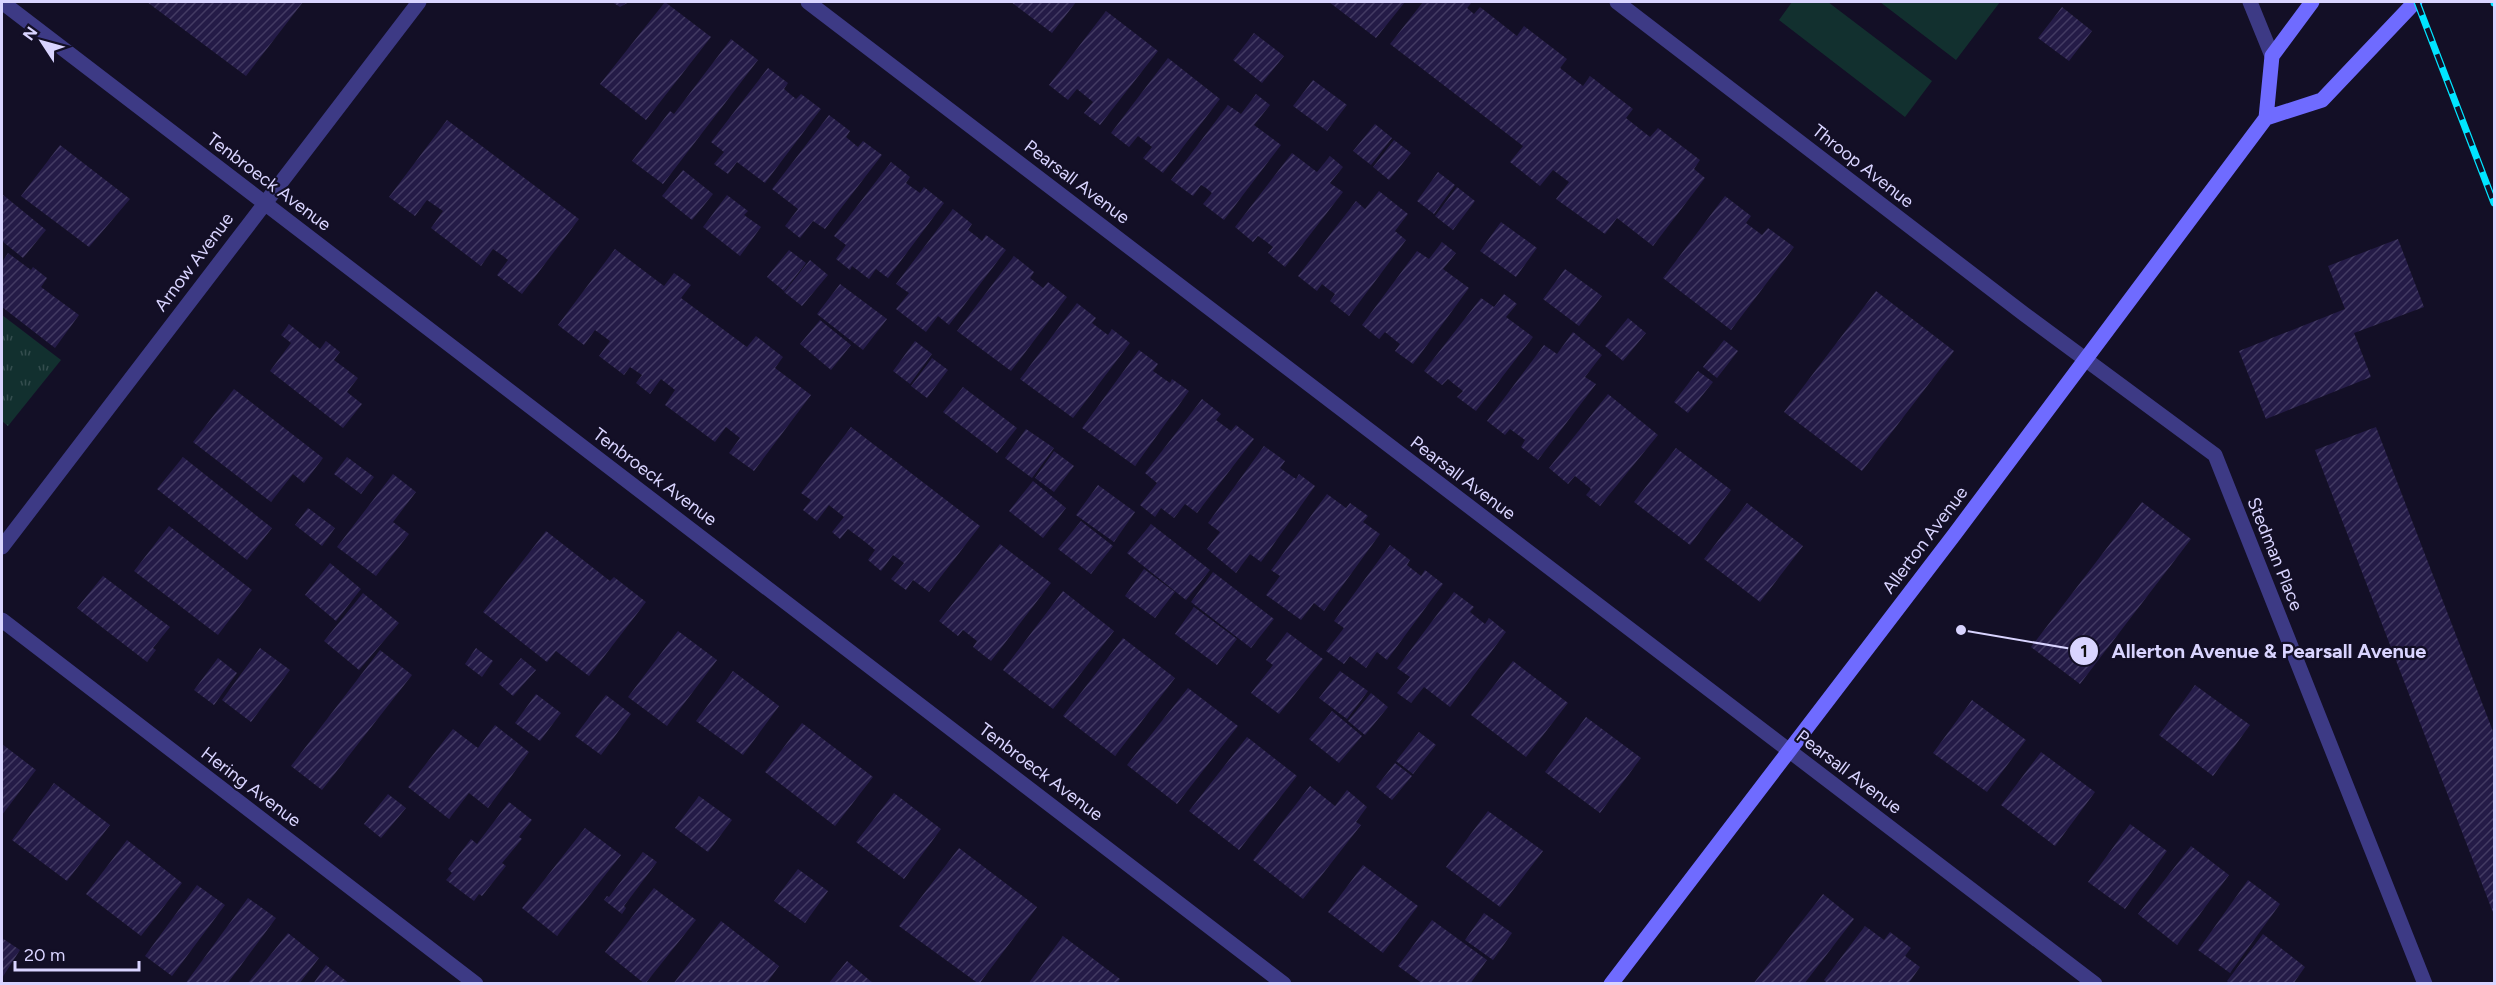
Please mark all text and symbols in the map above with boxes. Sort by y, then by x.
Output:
north arrow [12,12,72,72]
text: N [19,23,42,44]
street label: Throop Avenue [1808,119,1918,213]
street label: Tenbroeck Avenue [203,128,335,236]
street label: Pearsall Avenue [1020,135,1134,229]
street label: Arnow Avenue [150,208,238,316]
street label: Tenbroeck Avenue [589,423,721,531]
street label: Pearsall Avenue [1406,431,1520,525]
street label: Allerton Avenue [1878,482,1973,598]
street label: Stedman Place [2242,494,2308,614]
callout: Allerton Avenue & Pearsall Avenue [2069,632,2438,670]
text: Allerton Avenue & Pearsall Avenue [2112,639,2426,663]
text: 1 [2080,640,2088,662]
street label: Tenbroeck Avenue [975,718,1107,826]
street label: Pearsall Avenue [1792,725,1906,819]
street label: Hering Avenue [197,742,305,832]
scale bar [15,934,140,972]
text: 20 m [24,944,65,966]

